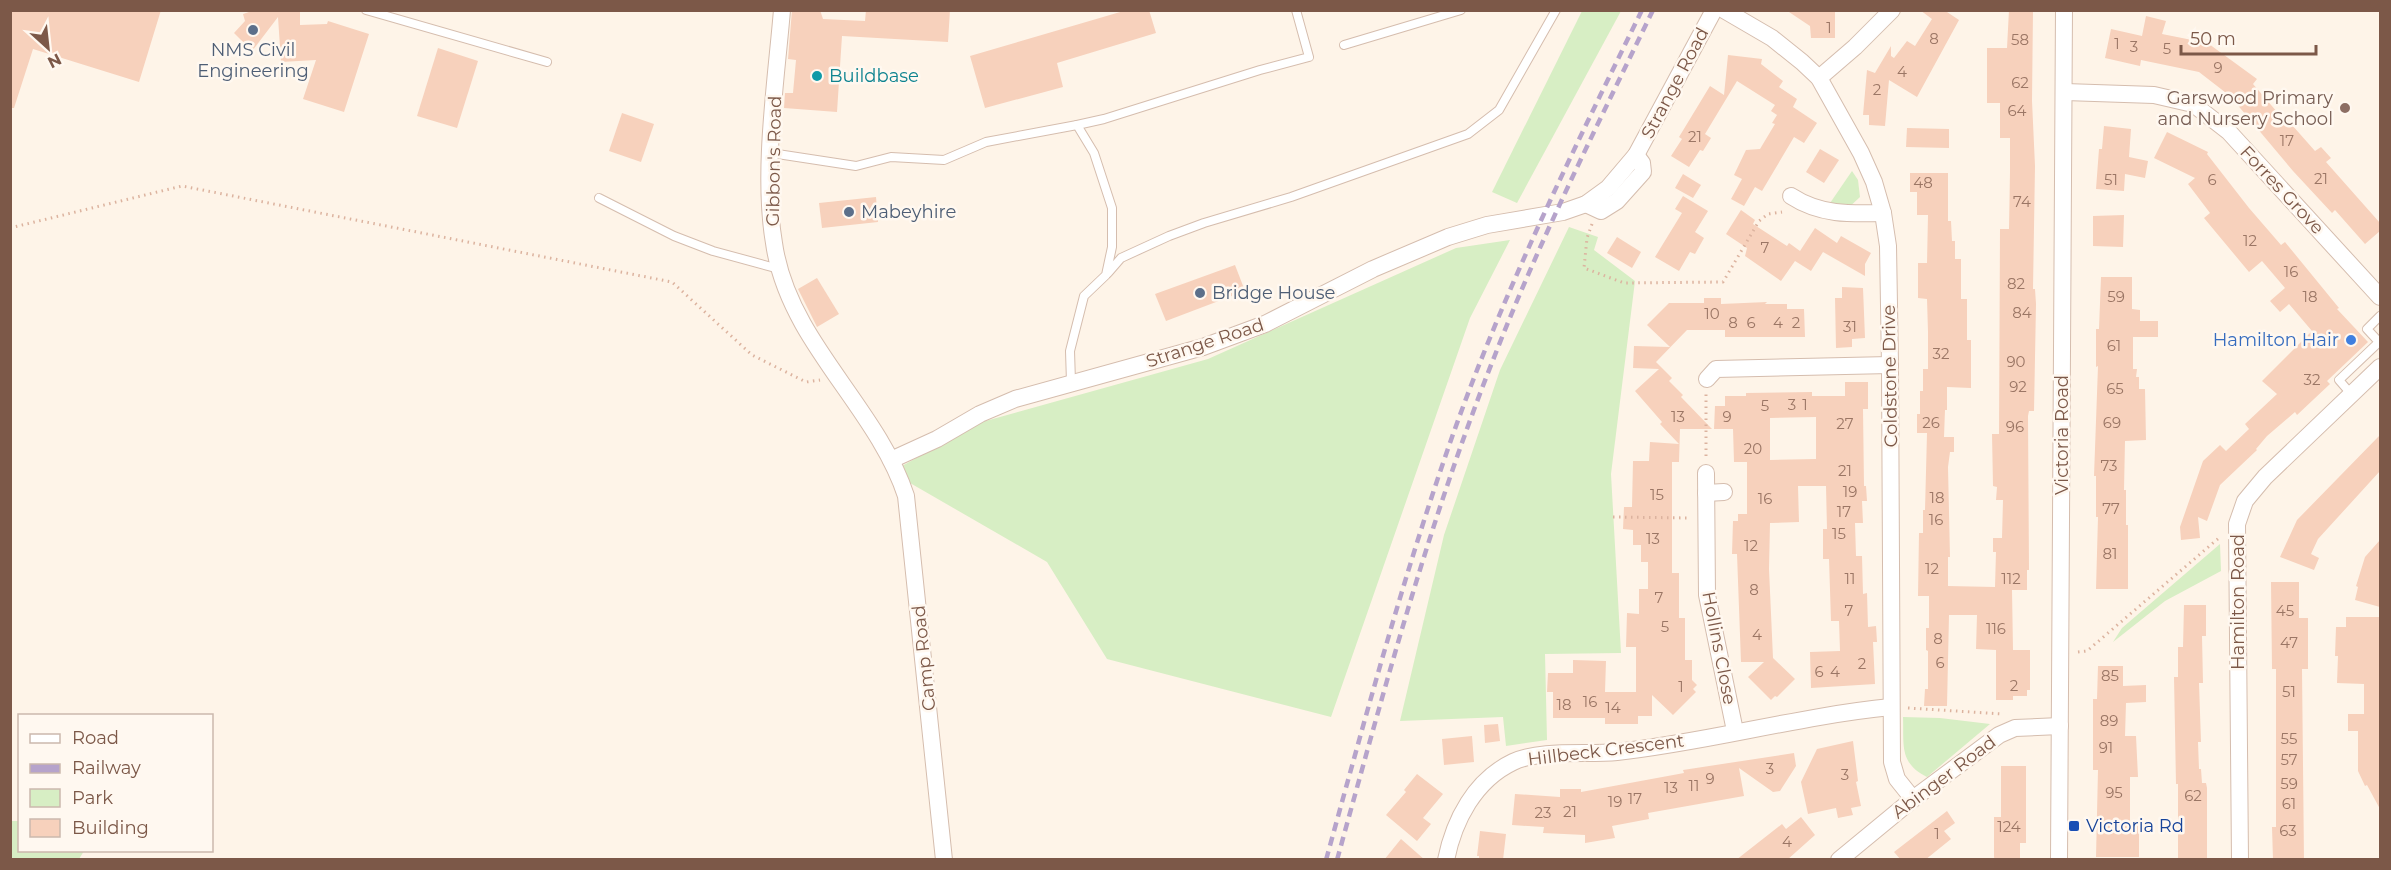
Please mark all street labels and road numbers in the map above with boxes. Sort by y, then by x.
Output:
street label: Strange Road [1636,24,1714,142]
street label: Gibbon's Road [762,95,786,227]
street label: Forres Grove [2235,141,2329,239]
street label: Coldstone Drive [1878,304,1902,448]
street label: Strange Road [1143,314,1267,372]
street label: Victoria Road [2051,375,2073,495]
street label: Hamilton Road [2227,534,2249,670]
street label: Hollins Close [1697,590,1741,706]
street label: Camp Road [908,604,940,712]
street label: Hillbeck Crescent [1527,729,1685,771]
street label: Abinger Road [1888,731,2000,823]

